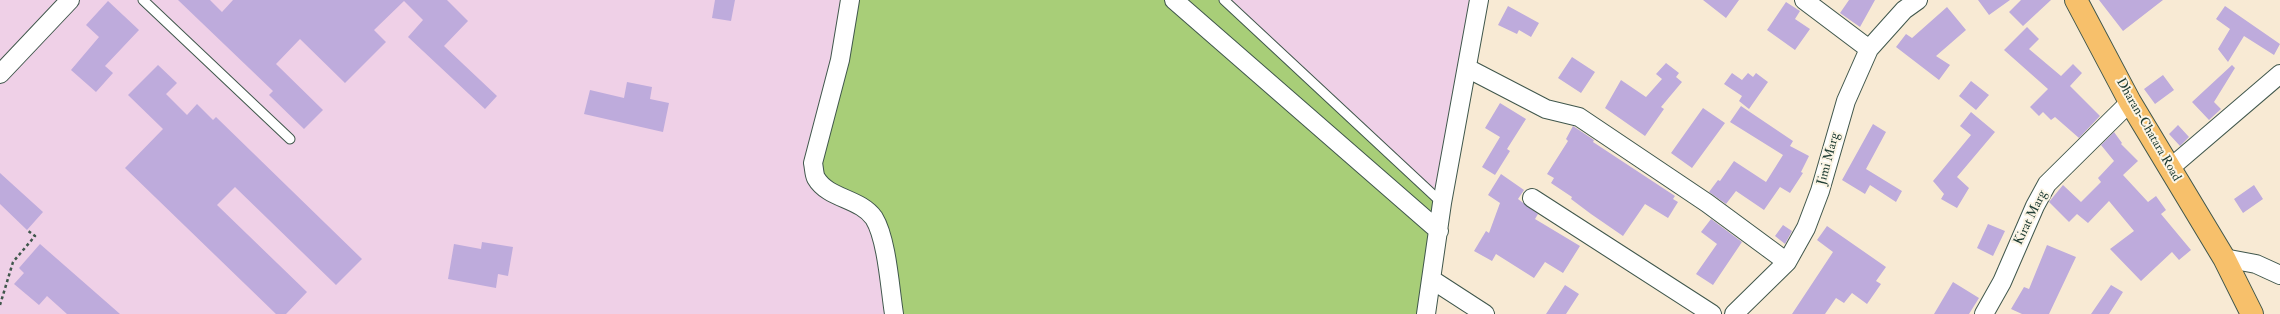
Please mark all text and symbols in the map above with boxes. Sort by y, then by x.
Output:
street label: Dharan-Chatara Road [2112,76,2184,184]
street label: Jimi Marg [1814,131,1844,187]
street label: Kirat Marg [2011,188,2051,248]

